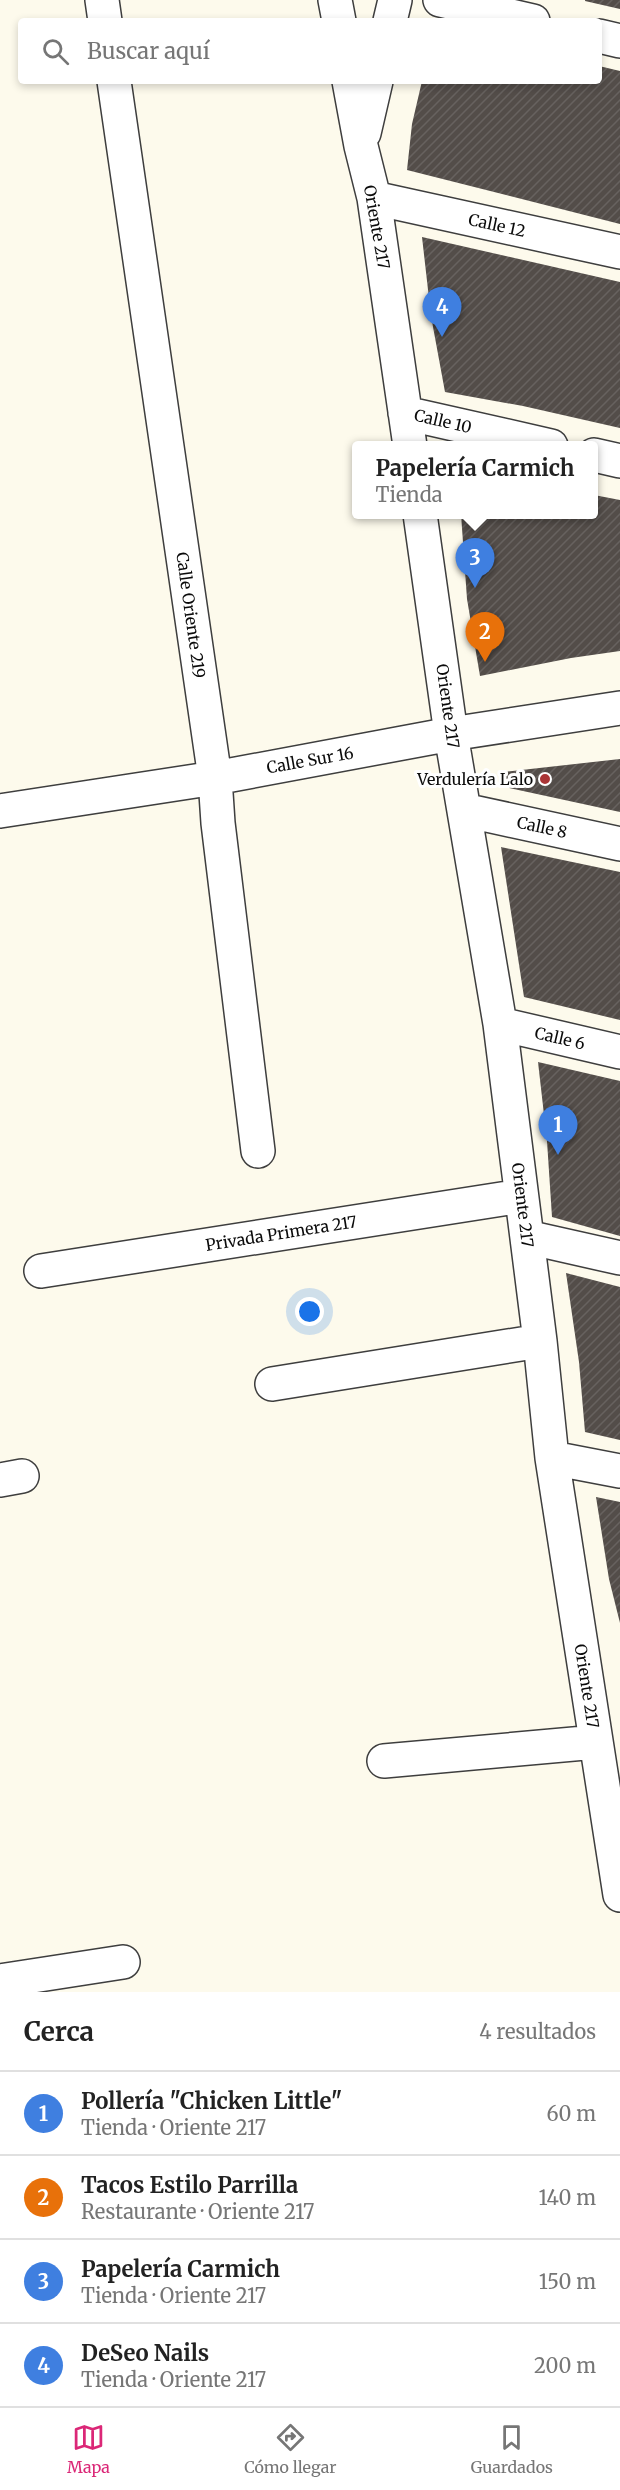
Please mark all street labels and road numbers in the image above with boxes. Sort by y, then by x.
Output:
street label: Oriente 217 [360,183,394,271]
street label: Calle 12 [467,209,527,241]
street label: Calle 10 [412,405,474,437]
street label: Calle Oriente 219 [172,551,210,679]
street label: Oriente 217 [432,662,464,750]
street label: Calle Sur 16 [265,742,355,777]
street label: Calle 8 [515,812,569,842]
street label: Calle 6 [533,1023,587,1054]
street label: Oriente 217 [508,1162,538,1248]
street label: Privada Primera 217 [204,1211,358,1255]
street label: Oriente 217 [570,1642,604,1730]

